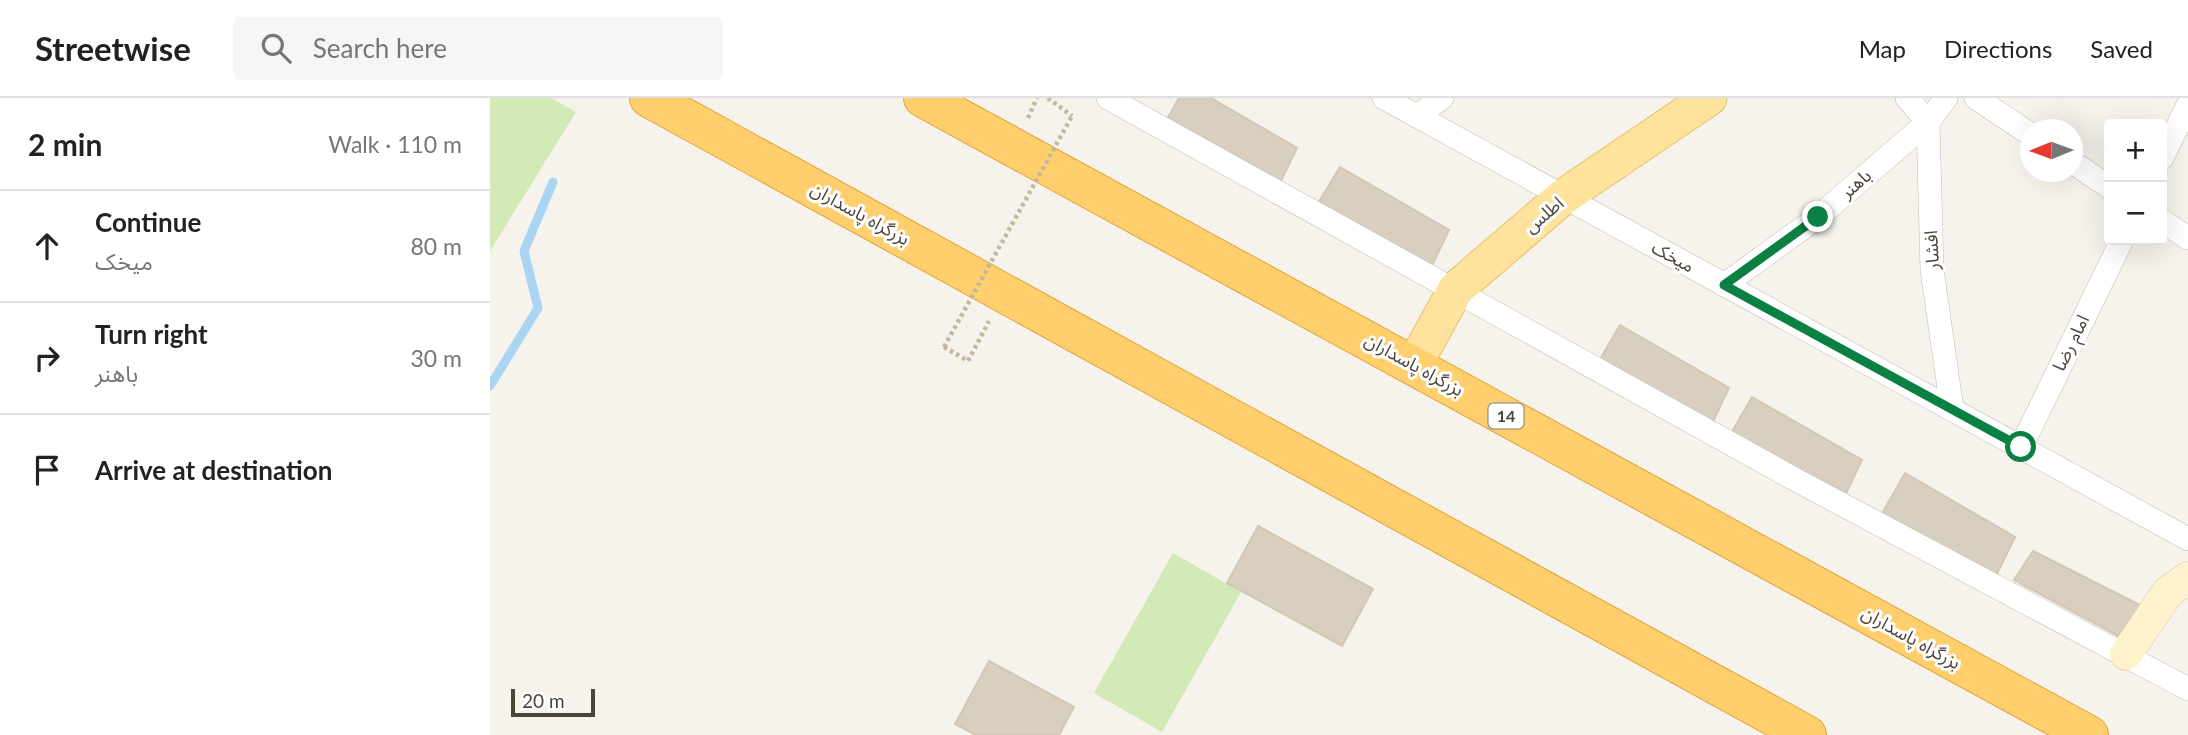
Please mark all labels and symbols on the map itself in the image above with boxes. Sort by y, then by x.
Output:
north arrow [2020,119,2083,182]
street label: باهنر [1835,164,1876,204]
street label: بزرگراه پاسداران [807,177,914,250]
street label: اطلس [1519,191,1568,238]
route end [1802,201,1833,232]
street label: افشار [1919,230,1944,271]
street label: میخک [1648,236,1699,277]
street label: امام رضا [2047,311,2097,376]
street label: بزرگراه پاسداران [1361,328,1468,401]
road number: 14 [1488,404,1524,428]
route start [2005,431,2036,462]
street label: بزرگراه پاسداران [1858,601,1965,674]
scale bar [511,686,595,718]

